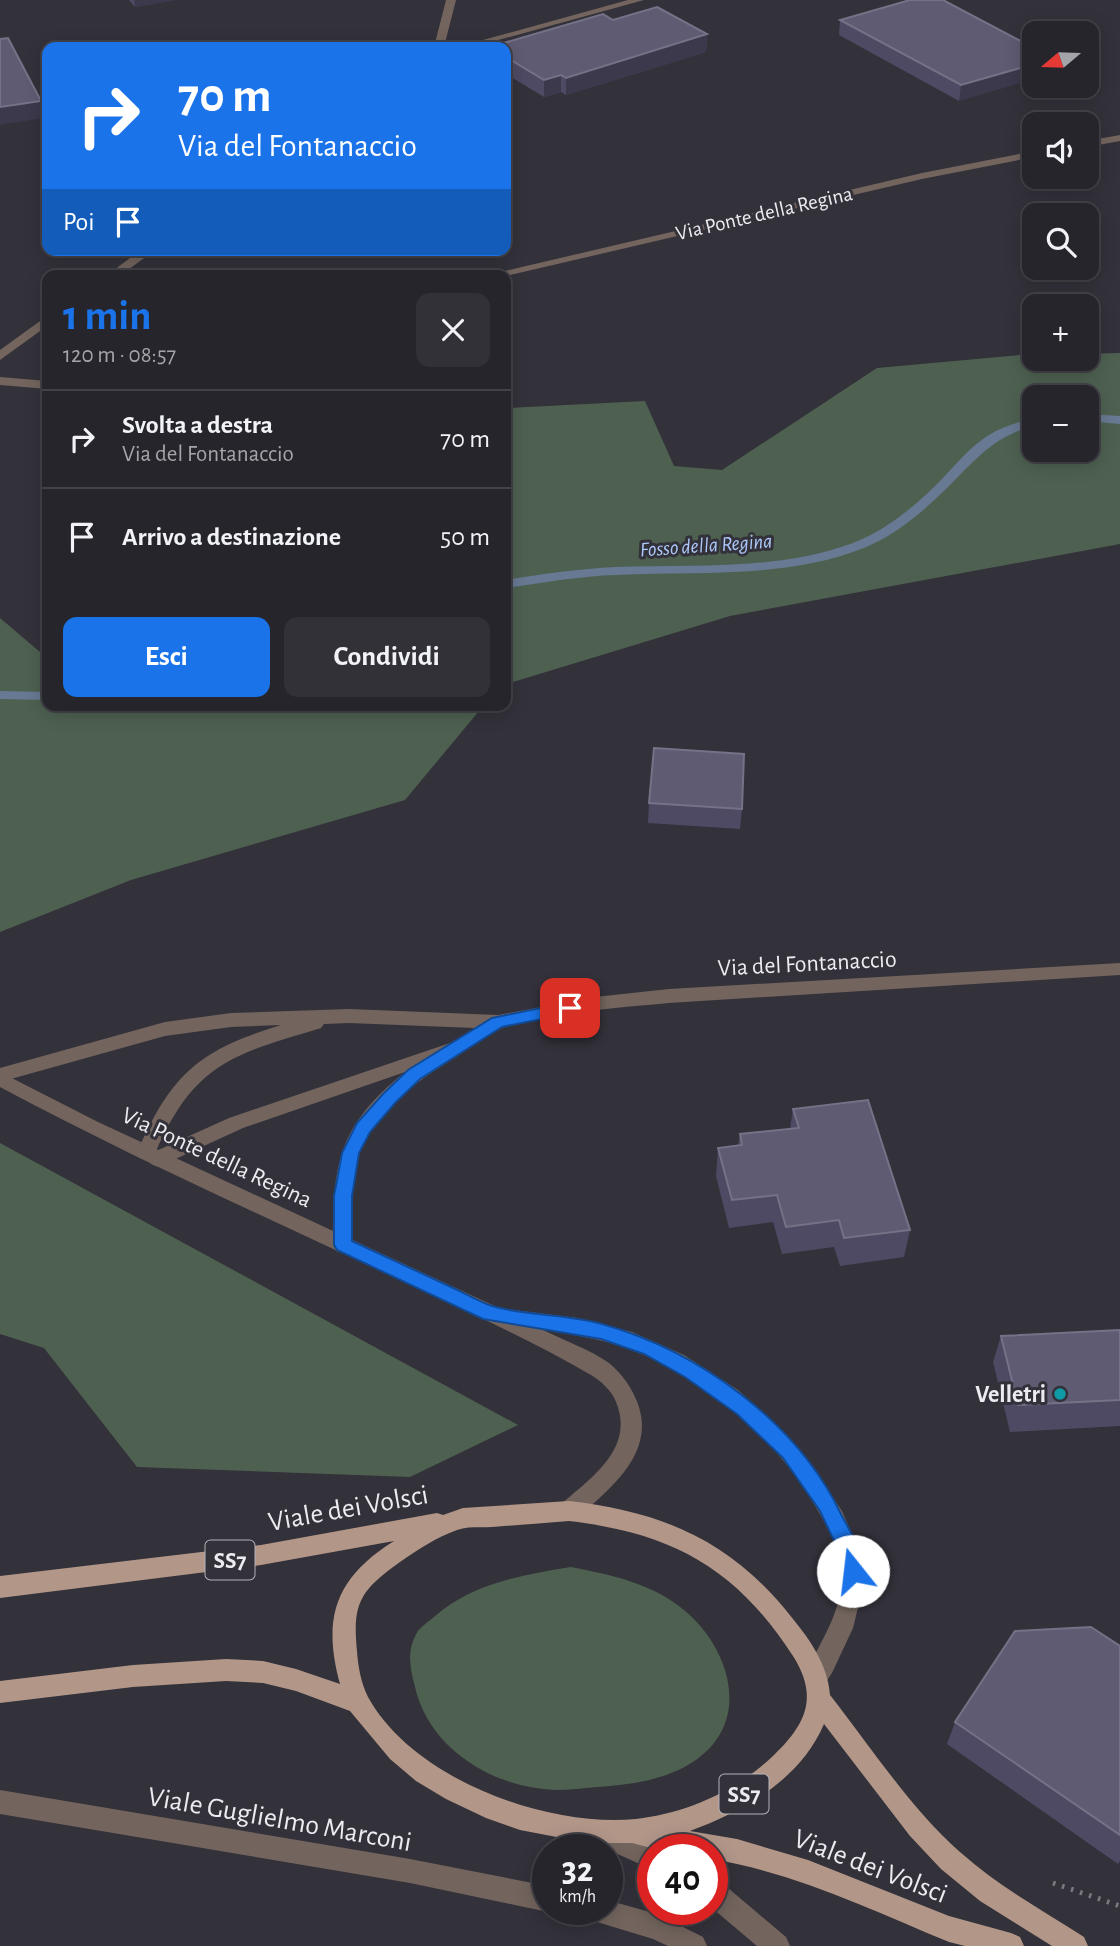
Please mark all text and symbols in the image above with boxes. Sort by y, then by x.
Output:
north arrow [1022,21,1099,98]
map controls [1022,21,1099,462]
icon: right [63,70,154,161]
text: 70 m [178,72,272,121]
button: sound [1022,112,1099,189]
text: Via del Fontanaccio [178,130,417,162]
street label: Via Ponte della Regina [674,183,855,244]
icon: arrive [109,203,147,241]
button: search [1022,203,1099,280]
text: Poi [63,209,95,235]
button: close [416,293,490,367]
button: + [1022,294,1099,371]
text: 1 min [63,295,152,337]
text: 120 m · 08:57 [63,344,176,367]
button: − [1022,385,1099,462]
text: Svolta a destra [122,412,273,438]
icon: right [63,420,101,458]
text: 70 m [440,426,490,452]
text: Via del Fontanaccio [122,443,294,466]
icon: arrive [63,518,101,556]
text: Arrivo a destinazione [122,524,341,550]
text: 50 m [440,524,490,550]
water label: Fosso della Regina [639,530,773,561]
button: Esci [63,617,270,697]
button: Condividi [284,617,490,697]
street label: Via del Fontanaccio [717,947,897,981]
pin [540,978,600,1038]
icon: arrive [551,989,589,1027]
street label: Via Ponte della Regina [118,1103,315,1212]
place label: Velletri [975,1383,1046,1407]
marker: Velletri [1052,1386,1068,1402]
street label: Viale dei Volsci [266,1481,431,1537]
position arrow [816,1534,890,1608]
road number: SS7 [205,1540,254,1580]
road number: SS7 [720,1774,768,1814]
street label: Viale Guglielmo Marconi [146,1783,414,1857]
street label: Viale dei Volsci [790,1825,951,1909]
speed limit sign: 40 [637,1834,728,1925]
text: 32 [562,1853,593,1888]
text: km/h [559,1888,596,1906]

